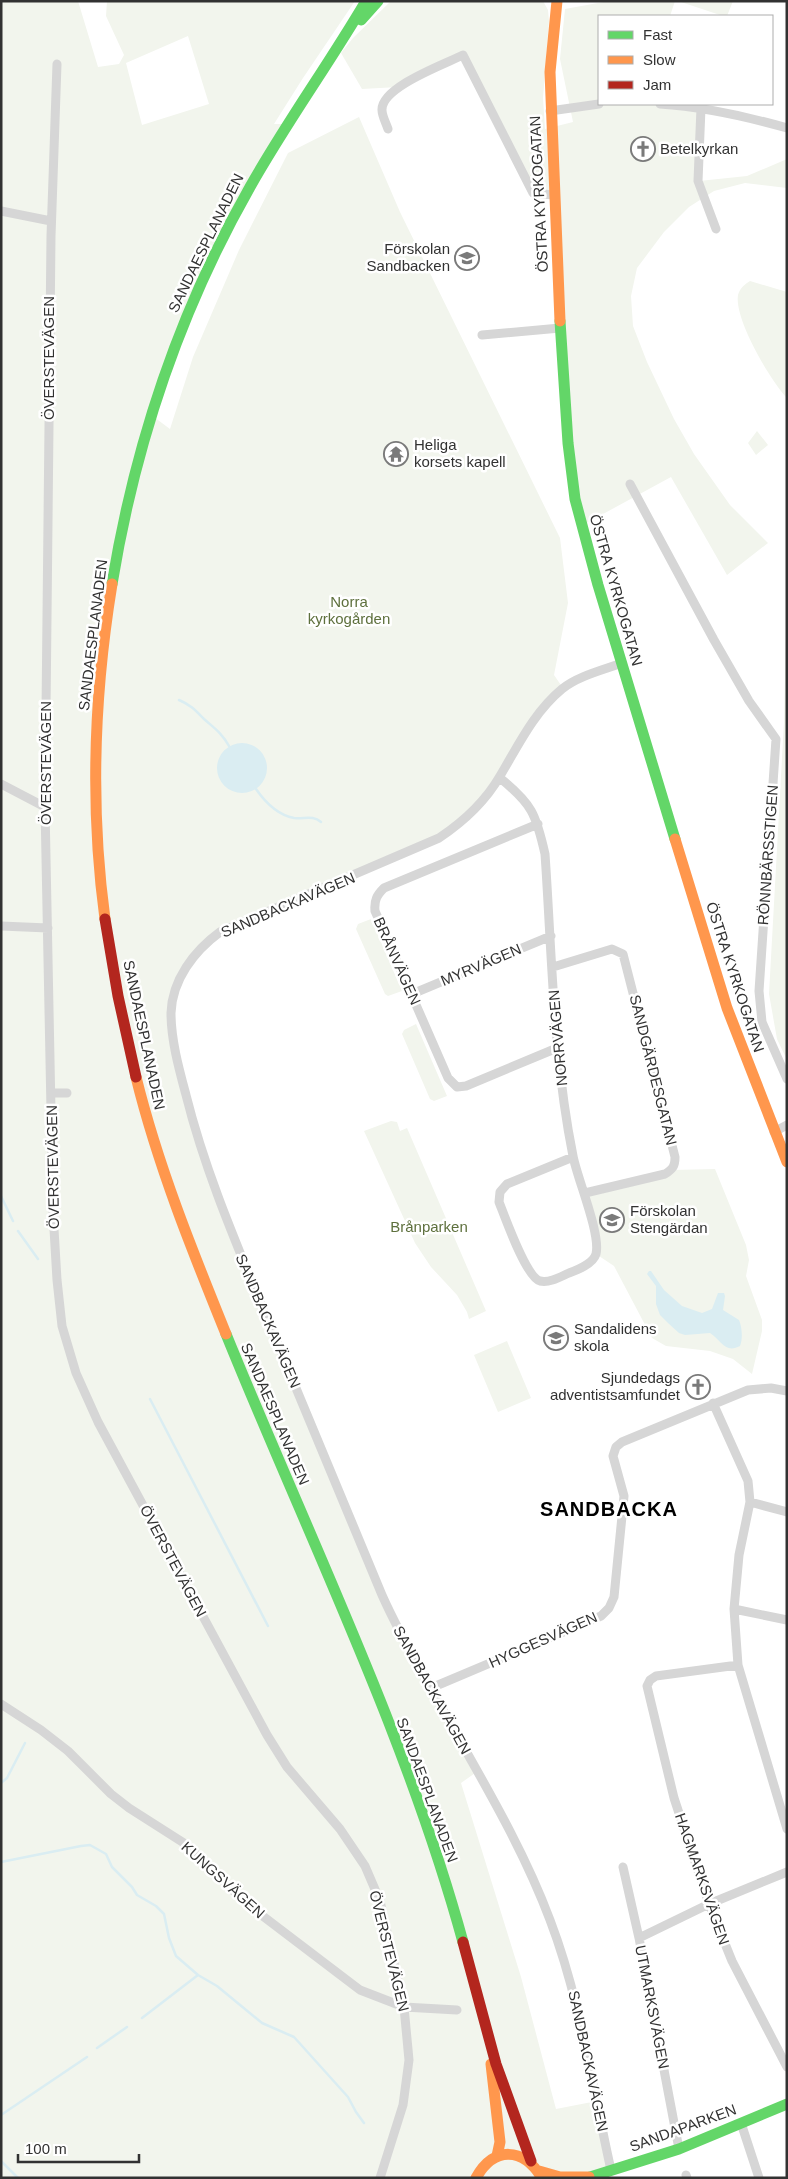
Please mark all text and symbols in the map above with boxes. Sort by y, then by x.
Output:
legend [598,15,773,105]
text: Fast [643,26,673,43]
text: Slow [643,51,676,68]
text: Jam [643,76,671,93]
street label: ÖSTRA KYRKOGATAN [526,115,551,273]
church icon: Betelkyrkan [630,136,656,162]
place label: Betelkyrkan [660,140,738,157]
street label: SANDAESPLANADEN [164,170,247,315]
place label: Förskolan Sandbacken [367,240,450,274]
school or university icon: Förskolan Sandbacken [454,245,480,271]
street label: ÖVERSTEVÄGEN [40,296,57,420]
place label: Heliga korsets kapell [414,436,506,470]
temple icon: Heliga korsets kapell [383,441,409,467]
street label: ÖSTRA KYRKOGATAN [587,512,646,668]
street label: SANDAESPLANADEN [75,558,110,712]
park label: Norra kyrkogården [308,593,390,627]
street label: ÖVERSTEVÄGEN [37,701,54,825]
street label: RÖNNBÄRSSTIGEN [754,784,781,926]
street label: SANDBACKAVÄGEN [218,869,357,940]
street label: ÖSTRA KYRKOGATAN [703,900,768,1054]
street label: BRÅNVÄGEN [371,914,424,1007]
street label: MYRVÄGEN [438,940,524,989]
street label: SANDAESPLANADEN [120,959,169,1111]
street label: NORRVÄGEN [545,989,570,1087]
street label: SANDGÄRDESGATAN [627,993,680,1147]
street label: ÖVERSTEVÄGEN [43,1105,62,1229]
place label: Förskolan Stengärdan [630,1202,708,1236]
school or university icon: Förskolan Stengärdan [599,1207,625,1233]
park label: Brånparken [390,1218,468,1235]
street label: SANDBACKAVÄGEN [233,1251,304,1390]
place label: Sandalidens skola [574,1320,657,1354]
school or university icon: Sandalidens skola [543,1325,569,1351]
street label: SANDAESPLANADEN [238,1340,313,1487]
place label: Sjundedags adventistsamfundet [550,1369,681,1403]
church icon: Sjundedags adventistsamfundet [685,1374,711,1400]
district label: SANDBACKA [540,1498,678,1520]
street label: ÖVERSTEVÄGEN [137,1502,210,1620]
street label: HYGGESVÄGEN [486,1608,600,1671]
street label: SANDBACKAVÄGEN [390,1623,475,1757]
street label: SANDAESPLANADEN [393,1715,462,1864]
street label: HAGMARKSVÄGEN [672,1811,733,1947]
street label: KUNGSVÄGEN [178,1838,268,1921]
street label: ÖVERSTEVÄGEN [366,1889,413,2013]
street label: UTMARKSVÄGEN [632,1944,673,2070]
street label: SANDBACKAVÄGEN [565,1989,612,2133]
street label: SANDAPARKEN [627,2100,738,2155]
scale bar [18,2132,139,2164]
text: 100 m [25,2140,67,2157]

